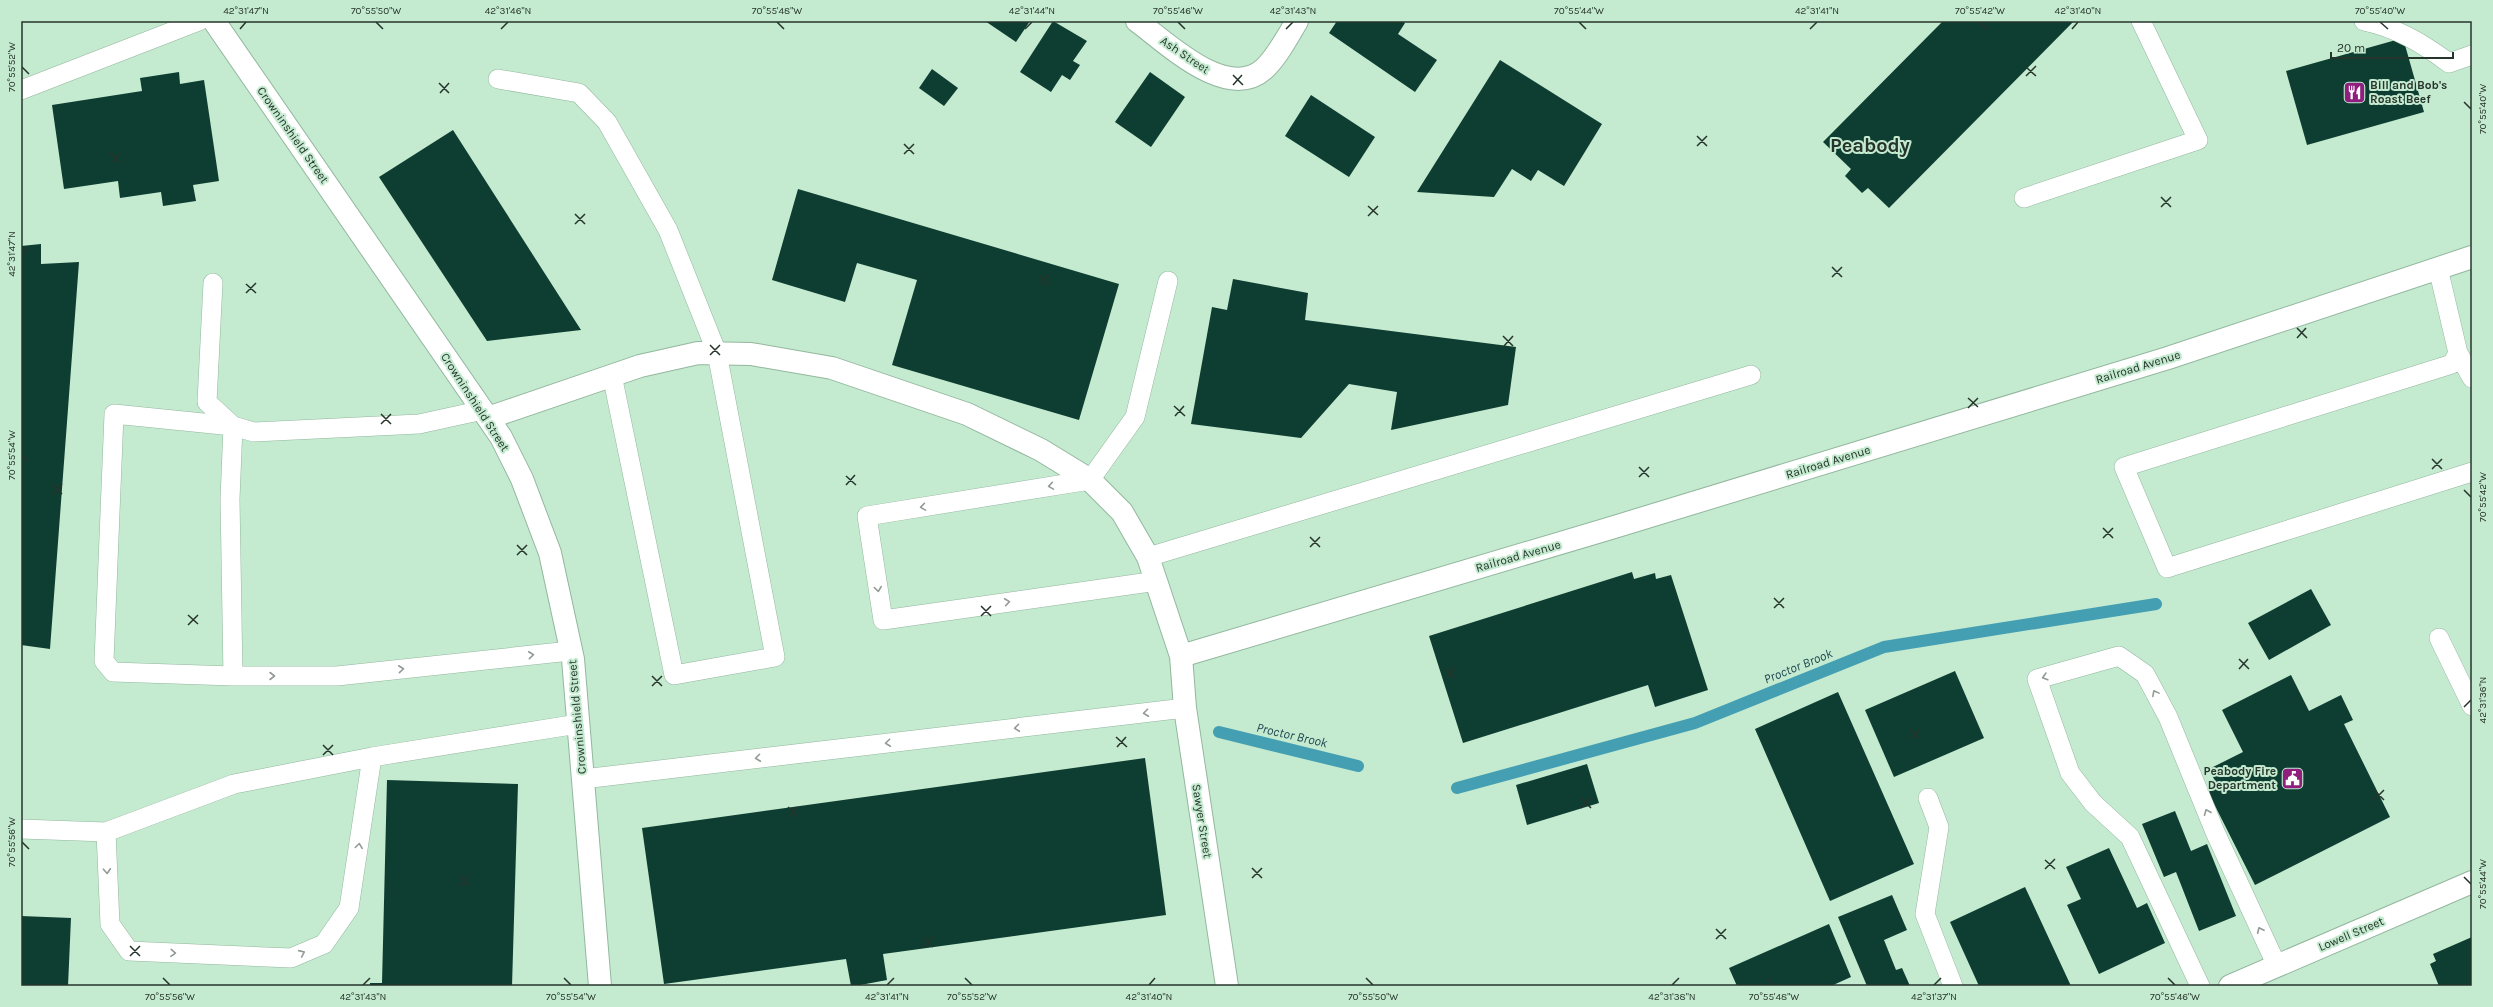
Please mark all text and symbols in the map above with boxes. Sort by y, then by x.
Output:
text: 42°31'47"N [223,5,269,17]
text: 70°55'50"W [351,5,401,17]
text: 42°31'46"N [485,5,531,17]
text: 70°55'48"W [752,5,802,17]
text: 42°31'44"N [1009,5,1055,17]
text: 70°55'46"W [1153,5,1203,17]
text: 42°31'43"N [1270,5,1316,17]
text: 70°55'44"W [1554,5,1604,17]
text: 42°31'41"N [1795,5,1839,17]
text: 70°55'42"W [1955,5,2005,17]
text: 42°31'40"N [2055,5,2101,17]
text: 70°55'40"W [2355,5,2405,17]
street label: Ash Street [1158,33,1213,77]
scale bar [2331,34,2453,60]
text: 20 m [2337,41,2365,55]
text: 70°55'52"W [6,42,18,92]
place label: Bill and Bob's Roast Beef [2370,78,2447,106]
restaurant icon: Bill and Bob's Roast Beef [2342,79,2368,105]
street label: Crowninshield Street [254,84,332,186]
text: 70°55'40"W [2477,84,2489,134]
district label: Peabody [1830,134,1910,157]
text: 42°31'47"N [6,231,18,277]
street label: Railroad Avenue [2094,347,2182,387]
street label: Crowninshield Street [438,350,512,454]
text: 70°55'54"W [6,430,18,480]
street label: Railroad Avenue [1784,442,1872,482]
text: 70°55'42"W [2477,472,2489,522]
one-way arrow [1048,481,1054,490]
one-way arrow [920,502,926,511]
street label: Railroad Avenue [1474,537,1562,575]
one-way arrow [873,586,882,592]
one-way arrow [1004,598,1011,607]
water label: Proctor Brook [1762,645,1835,687]
one-way arrow [527,651,534,660]
street label: Crowninshield Street [565,659,589,775]
one-way arrow [398,664,404,673]
one-way arrow [269,672,275,680]
one-way arrow [2042,672,2049,681]
text: 42°31'36"N [2477,677,2489,723]
one-way arrow [2152,690,2160,697]
one-way arrow [1143,708,1149,717]
water label: Proctor Brook [1255,720,1329,751]
one-way arrow [1014,723,1020,732]
one-way arrow [885,739,891,748]
one-way arrow [755,754,762,763]
place label: Peabody Fire Department [2203,764,2276,792]
public building icon: Peabody Fire Department [2279,765,2305,791]
street label: Sawyer Street [1189,783,1215,859]
one-way arrow [2203,809,2211,816]
text: 70°55'56"W [6,817,18,867]
one-way arrow [354,843,363,850]
text: 70°55'44"W [2477,859,2489,909]
one-way arrow [103,868,112,874]
street label: Lowell Street [2316,914,2386,954]
one-way arrow [2257,927,2265,935]
one-way arrow [170,949,176,957]
one-way arrow [299,950,306,958]
text: 70°55'56"W [145,991,195,1003]
text: 42°31'43"N [340,991,386,1003]
text: 70°55'54"W [546,991,596,1003]
text: 42°31'41"N [865,991,909,1003]
text: 70°55'52"W [947,991,997,1003]
text: 42°31'40"N [1126,991,1172,1003]
text: 70°55'50"W [1348,991,1398,1003]
text: 42°31'38"N [1648,991,1696,1003]
text: 70°55'48"W [1749,991,1799,1003]
text: 42°31'37"N [1911,991,1957,1003]
text: 70°55'46"W [2150,991,2200,1003]

